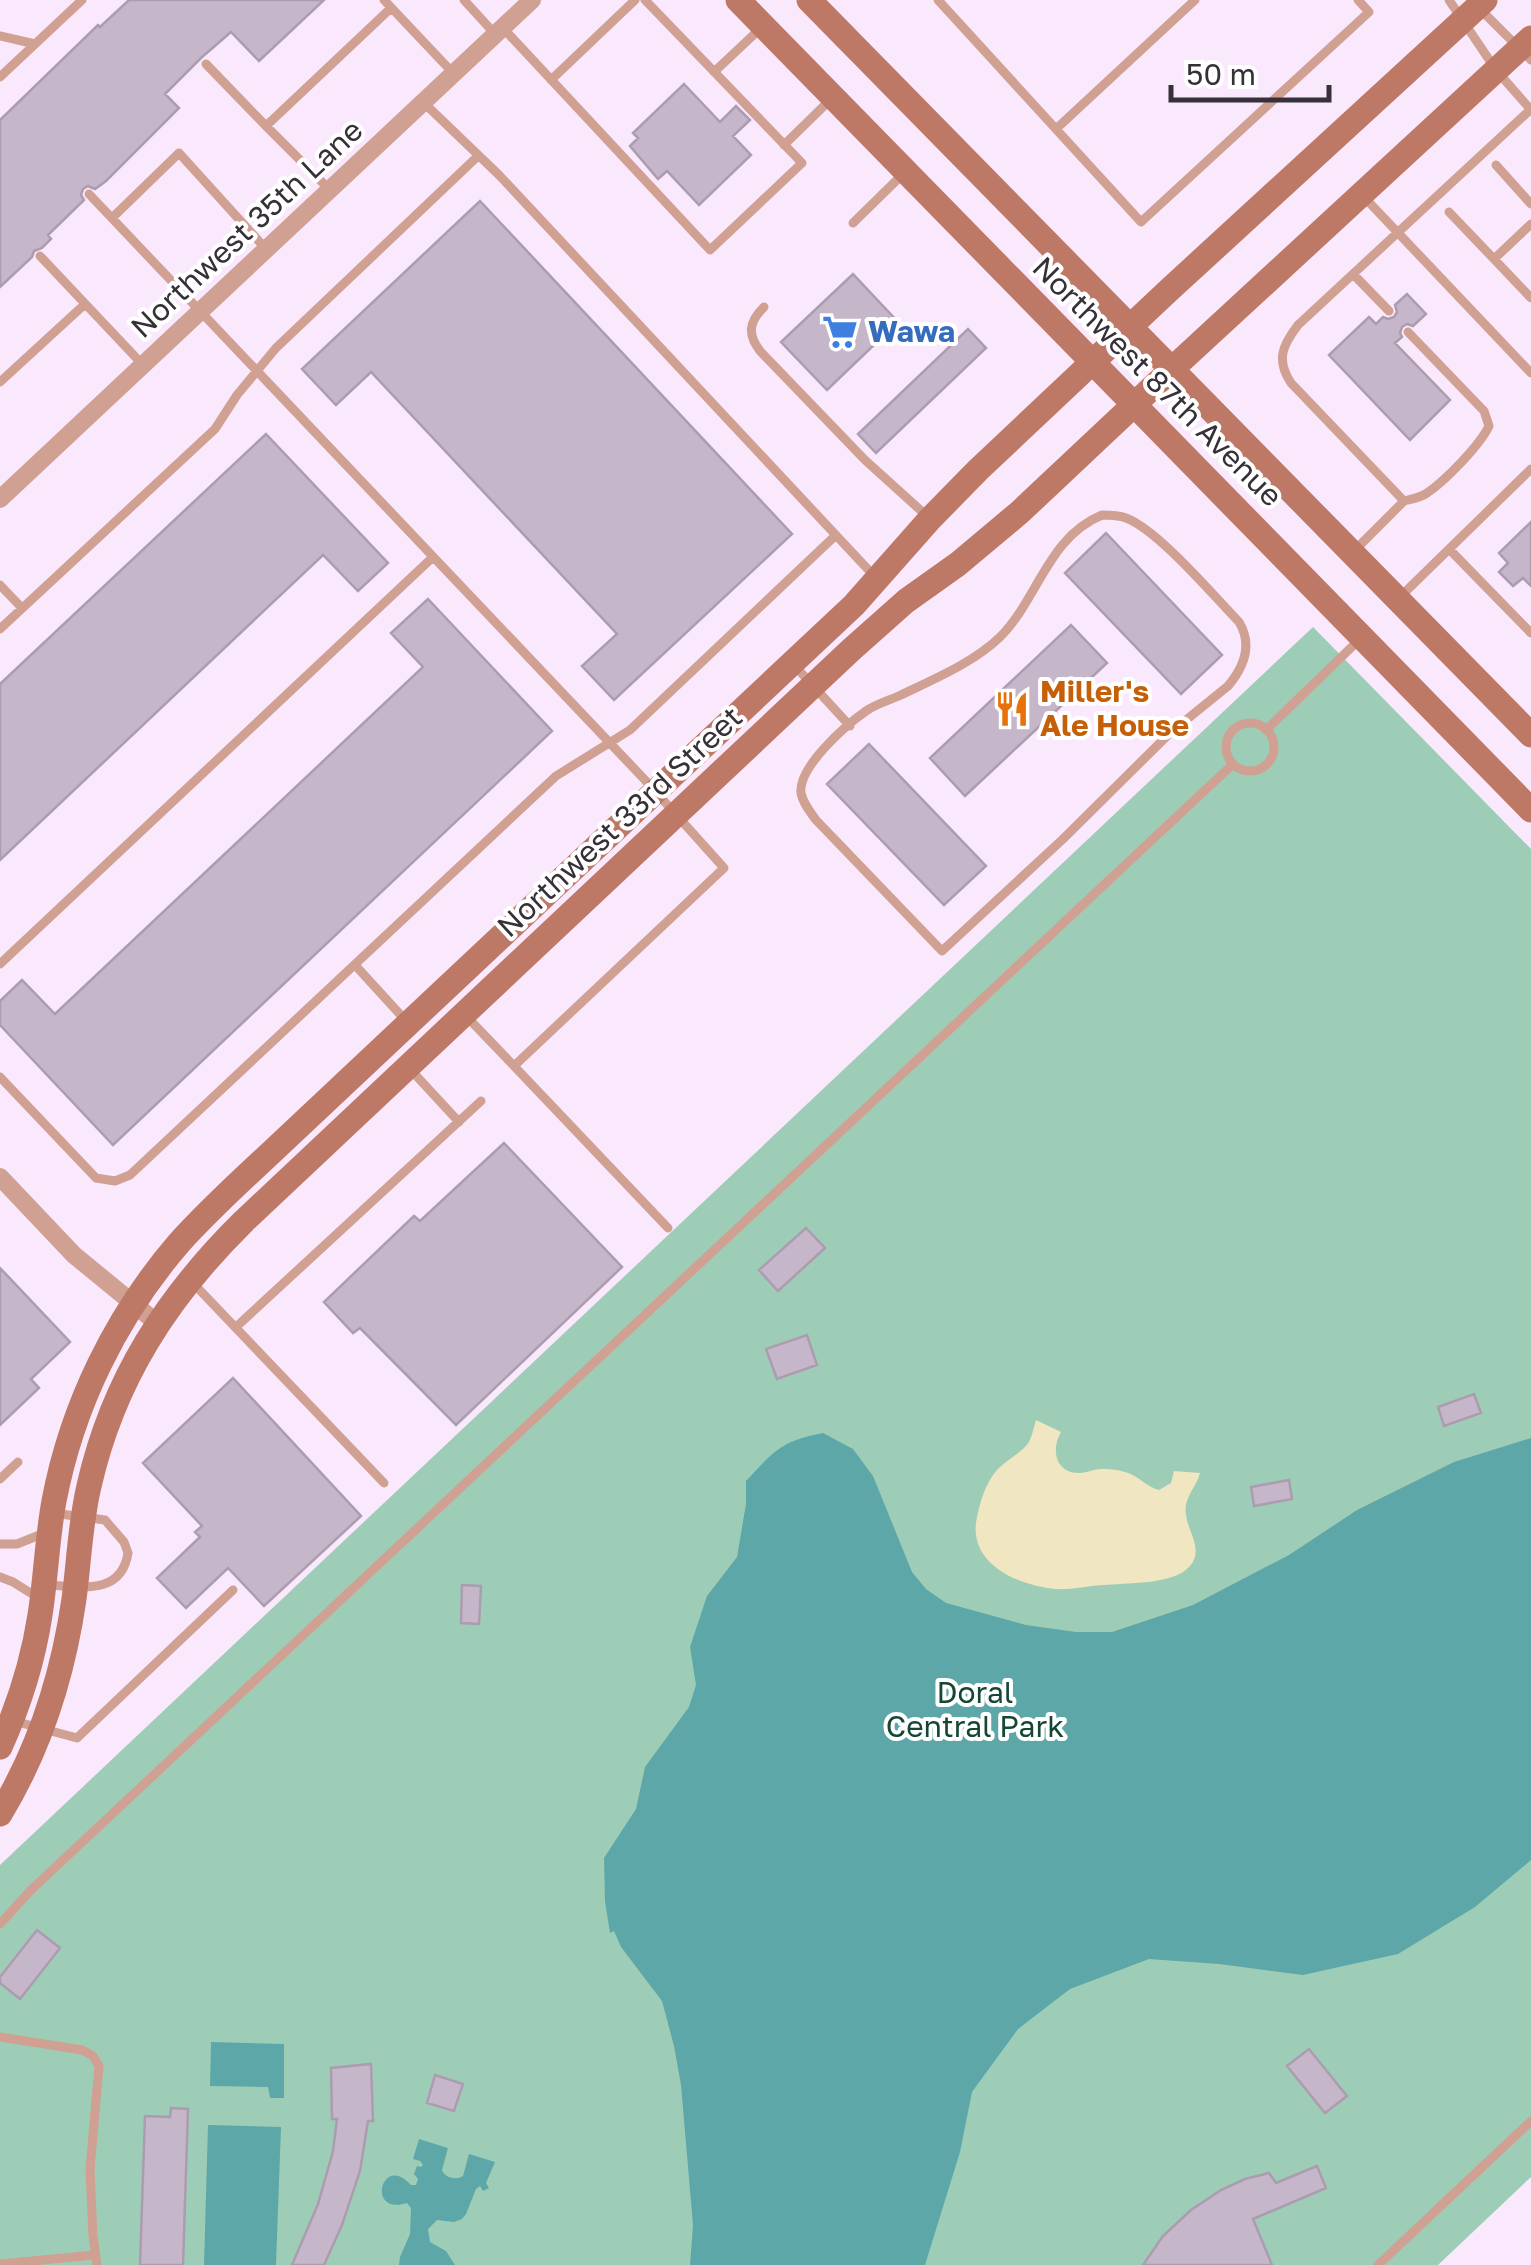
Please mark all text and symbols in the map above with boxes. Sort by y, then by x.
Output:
scale bar [1171,40,1328,102]
text: 50 m [1186,56,1256,92]
street label: Northwest 35th Lane [123,112,369,345]
street label: Northwest 87th Avenue [1025,249,1290,514]
supermarket icon: Wawa [821,313,859,351]
place label: Wawa [868,313,955,349]
place label: Miller's Ale House [1040,673,1189,743]
restaurant icon: Miller's Ale House [993,690,1031,728]
street label: Northwest 33rd Street [490,699,749,944]
park label: Doral Central Park [886,1674,1064,1744]

